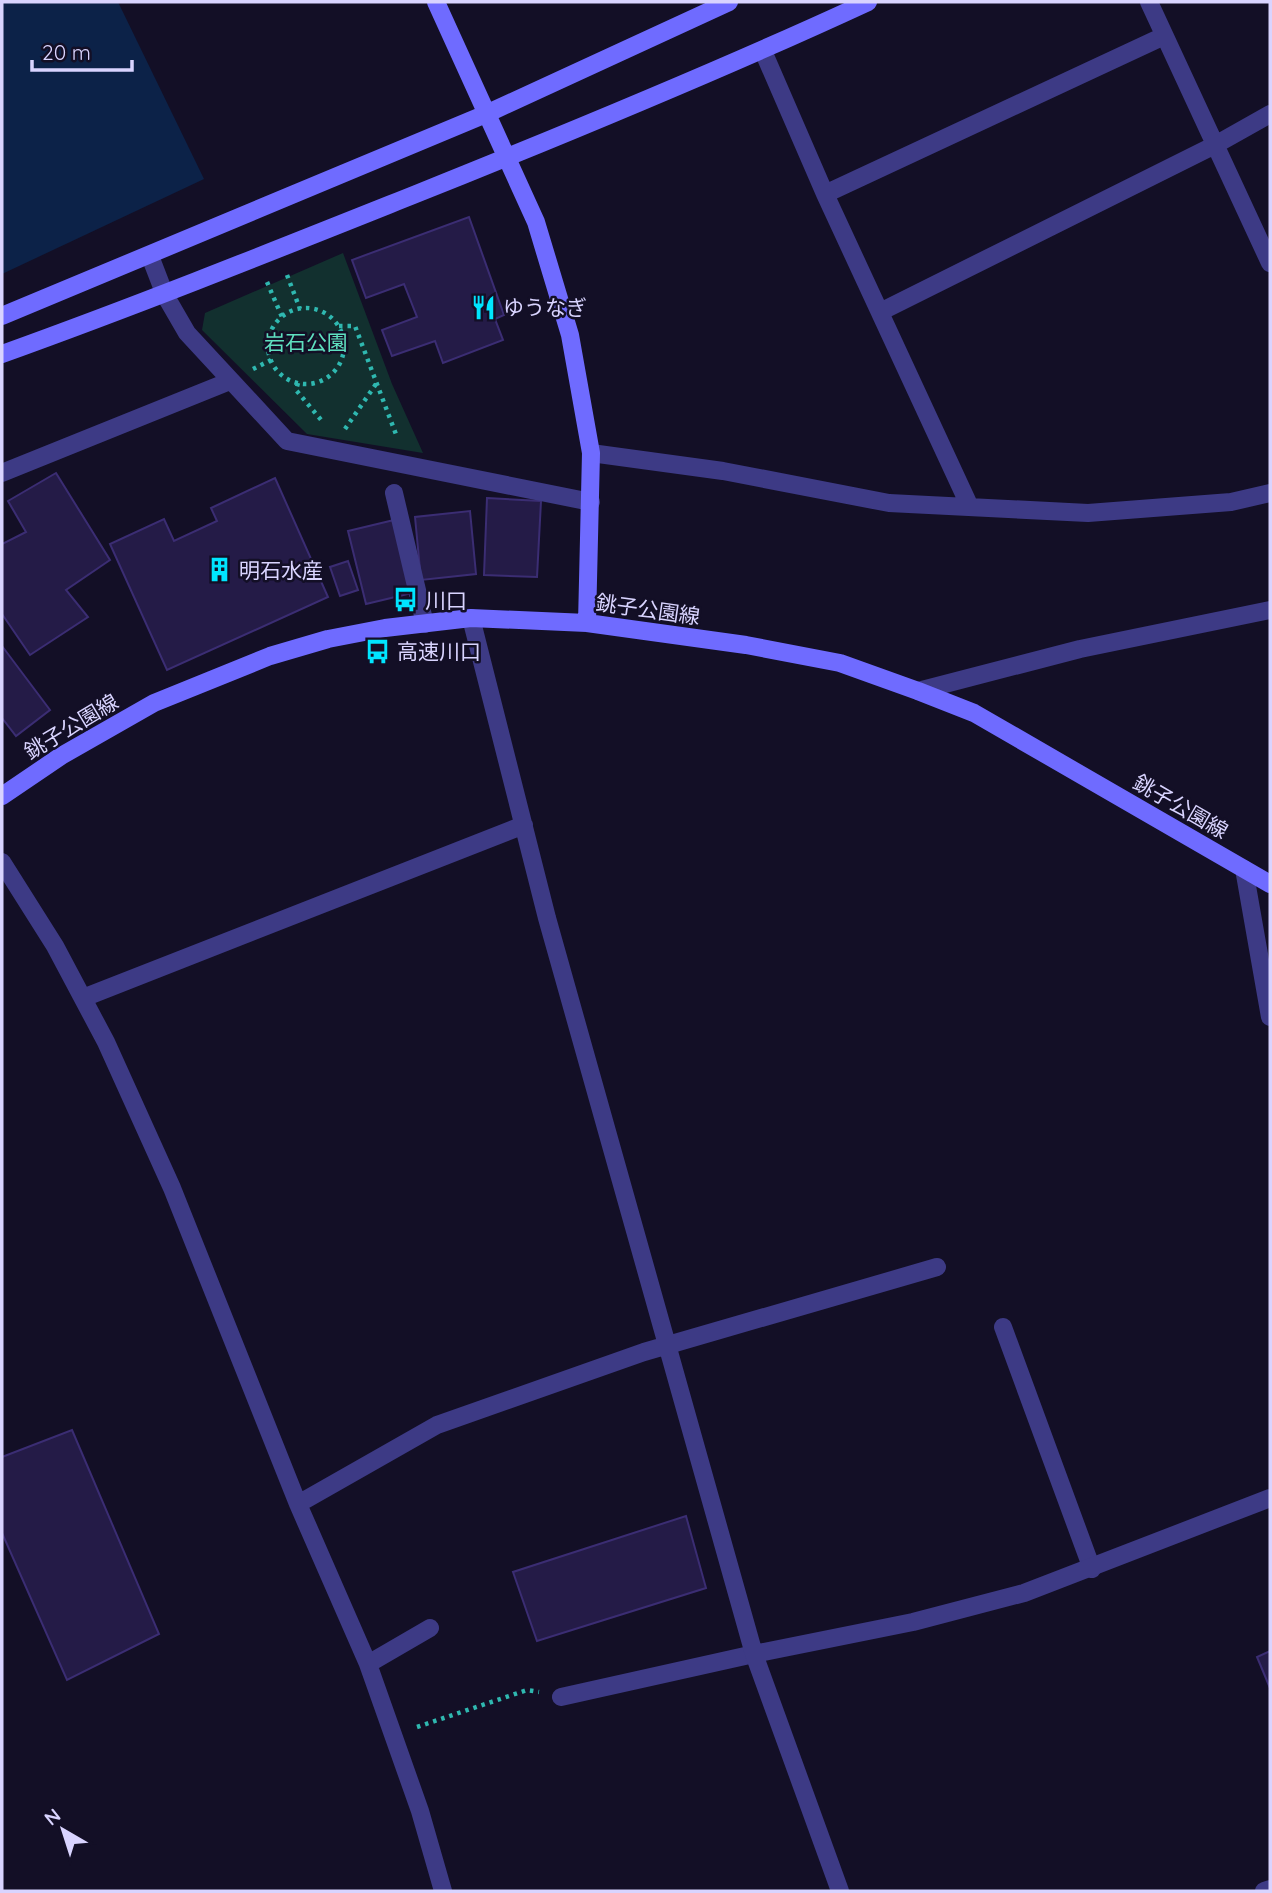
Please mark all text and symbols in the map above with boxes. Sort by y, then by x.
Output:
scale bar [32,28,131,72]
text: 20 m [42,39,91,65]
restaurant icon: ゆうなぎ [469,293,497,321]
place label: ゆうなぎ [503,294,587,320]
park label: 岩石公園 [264,329,348,355]
building icon: 明石水産 [205,556,233,584]
place label: 明石水産 [239,557,323,583]
bus stop icon: 川口 [391,586,419,614]
place label: 川口 [425,587,467,613]
street label: 銚子公園線 [594,589,702,629]
bus stop icon: 高速川口 [363,637,391,665]
place label: 高速川口 [397,638,481,664]
street label: 銚子公園線 [19,688,123,764]
street label: 銚子公園線 [1129,768,1233,844]
north arrow [28,1795,98,1865]
text: N [39,1803,65,1831]

